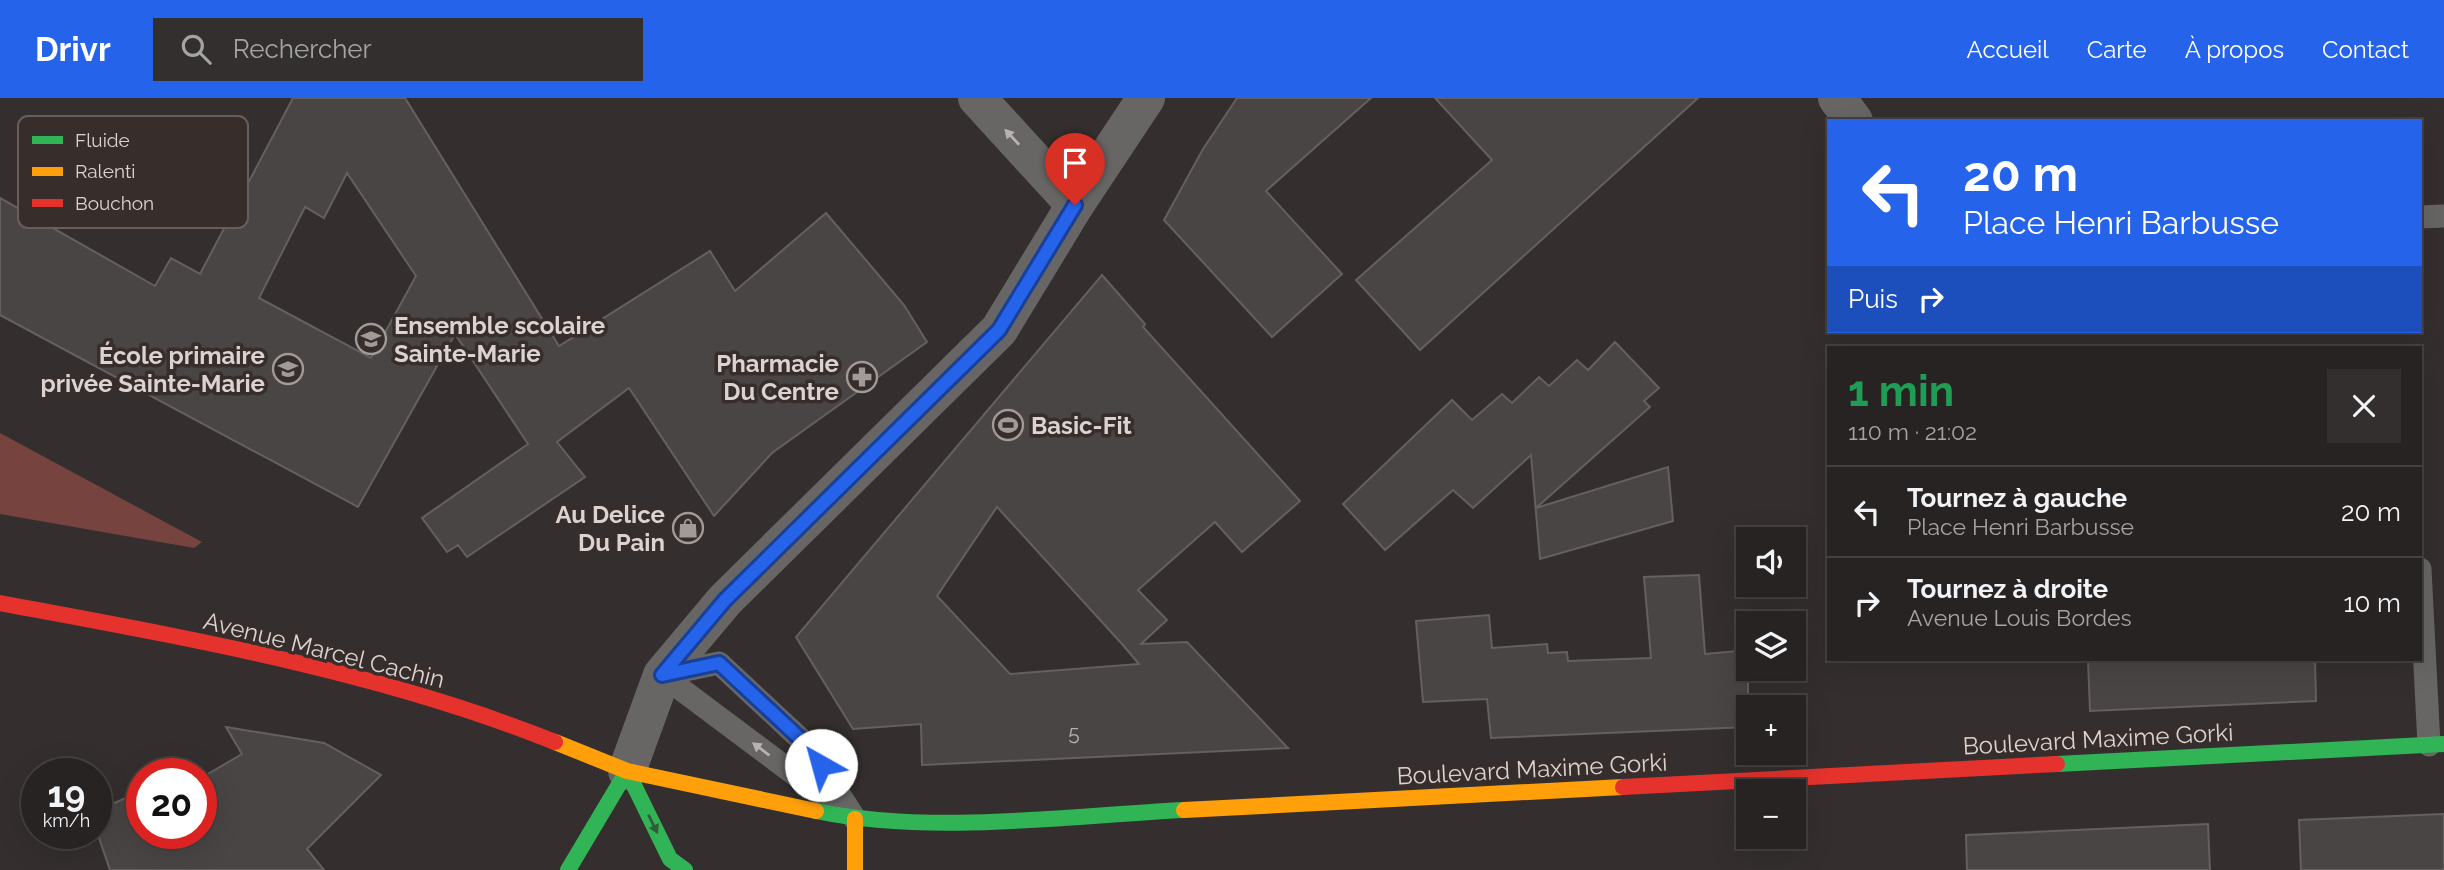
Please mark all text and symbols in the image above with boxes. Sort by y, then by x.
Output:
search box [153,18,643,81]
text: Drivr [35,30,111,69]
icon: search [177,30,215,68]
text: Rechercher [233,34,372,64]
text: Accueil [1967,35,2049,64]
text: Carte [2087,35,2147,64]
text: À propos [2185,35,2284,64]
text: Contact [2322,35,2409,64]
legend [18,116,248,228]
text: Fluide [75,129,130,151]
one-way arrow [1005,129,1021,146]
pin [1045,133,1105,205]
icon: arrive [1056,144,1094,182]
text: 20 m [1963,145,2078,202]
icon: left [1848,147,1939,238]
text: Ralenti [75,160,135,182]
text: Bouchon [75,192,154,214]
text: Place Henri Barbusse [1963,204,2279,241]
icon: right [1912,280,1950,318]
text: Puis [1848,284,1898,314]
place label: Ensemble scolaire Sainte-Marie [394,311,605,368]
school or university icon: Ensemble scolaire Sainte-Marie [354,322,388,356]
place label: École primaire privée Sainte-Marie [40,341,265,398]
place label: Pharmacie Du Centre [716,349,839,406]
school or university icon: École primaire privée Sainte-Marie [271,352,305,386]
pharmacy icon: Pharmacie Du Centre [845,360,879,394]
text: 1 min [1848,367,1954,416]
button: close [2327,369,2401,443]
sports icon: Basic-Fit [991,408,1025,442]
place label: Basic-Fit [1031,411,1132,440]
text: 110 m · 21:02 [1848,418,1977,445]
text: Tournez à gauche [1907,483,2127,513]
icon: left [1848,493,1886,531]
text: 20 m [2341,497,2401,527]
place label: Au Delice Du Pain [555,500,665,557]
shop icon: Au Delice Du Pain [671,511,705,545]
text: Place Henri Barbusse [1907,513,2134,540]
map controls [1736,527,1806,849]
button: sound [1736,527,1806,597]
text: Tournez à droite [1907,574,2108,604]
icon: right [1848,584,1886,622]
text: 10 m [2343,588,2401,618]
text: Avenue Louis Bordes [1907,604,2132,631]
street label: Avenue Marcel Cachin [200,606,448,694]
button: layers [1736,611,1806,681]
button: + [1736,695,1806,765]
street label: Boulevard Maxime Gorki [1962,717,2234,761]
house number: 5 [1068,720,1080,745]
position arrow [784,728,858,802]
one-way arrow [752,742,770,756]
street label: Boulevard Maxime Gorki [1396,747,1668,791]
speed limit sign: 20 [126,758,217,849]
text: 19 [48,774,85,815]
button: − [1736,779,1806,849]
text: km/h [43,810,90,831]
one-way arrow [647,814,659,834]

